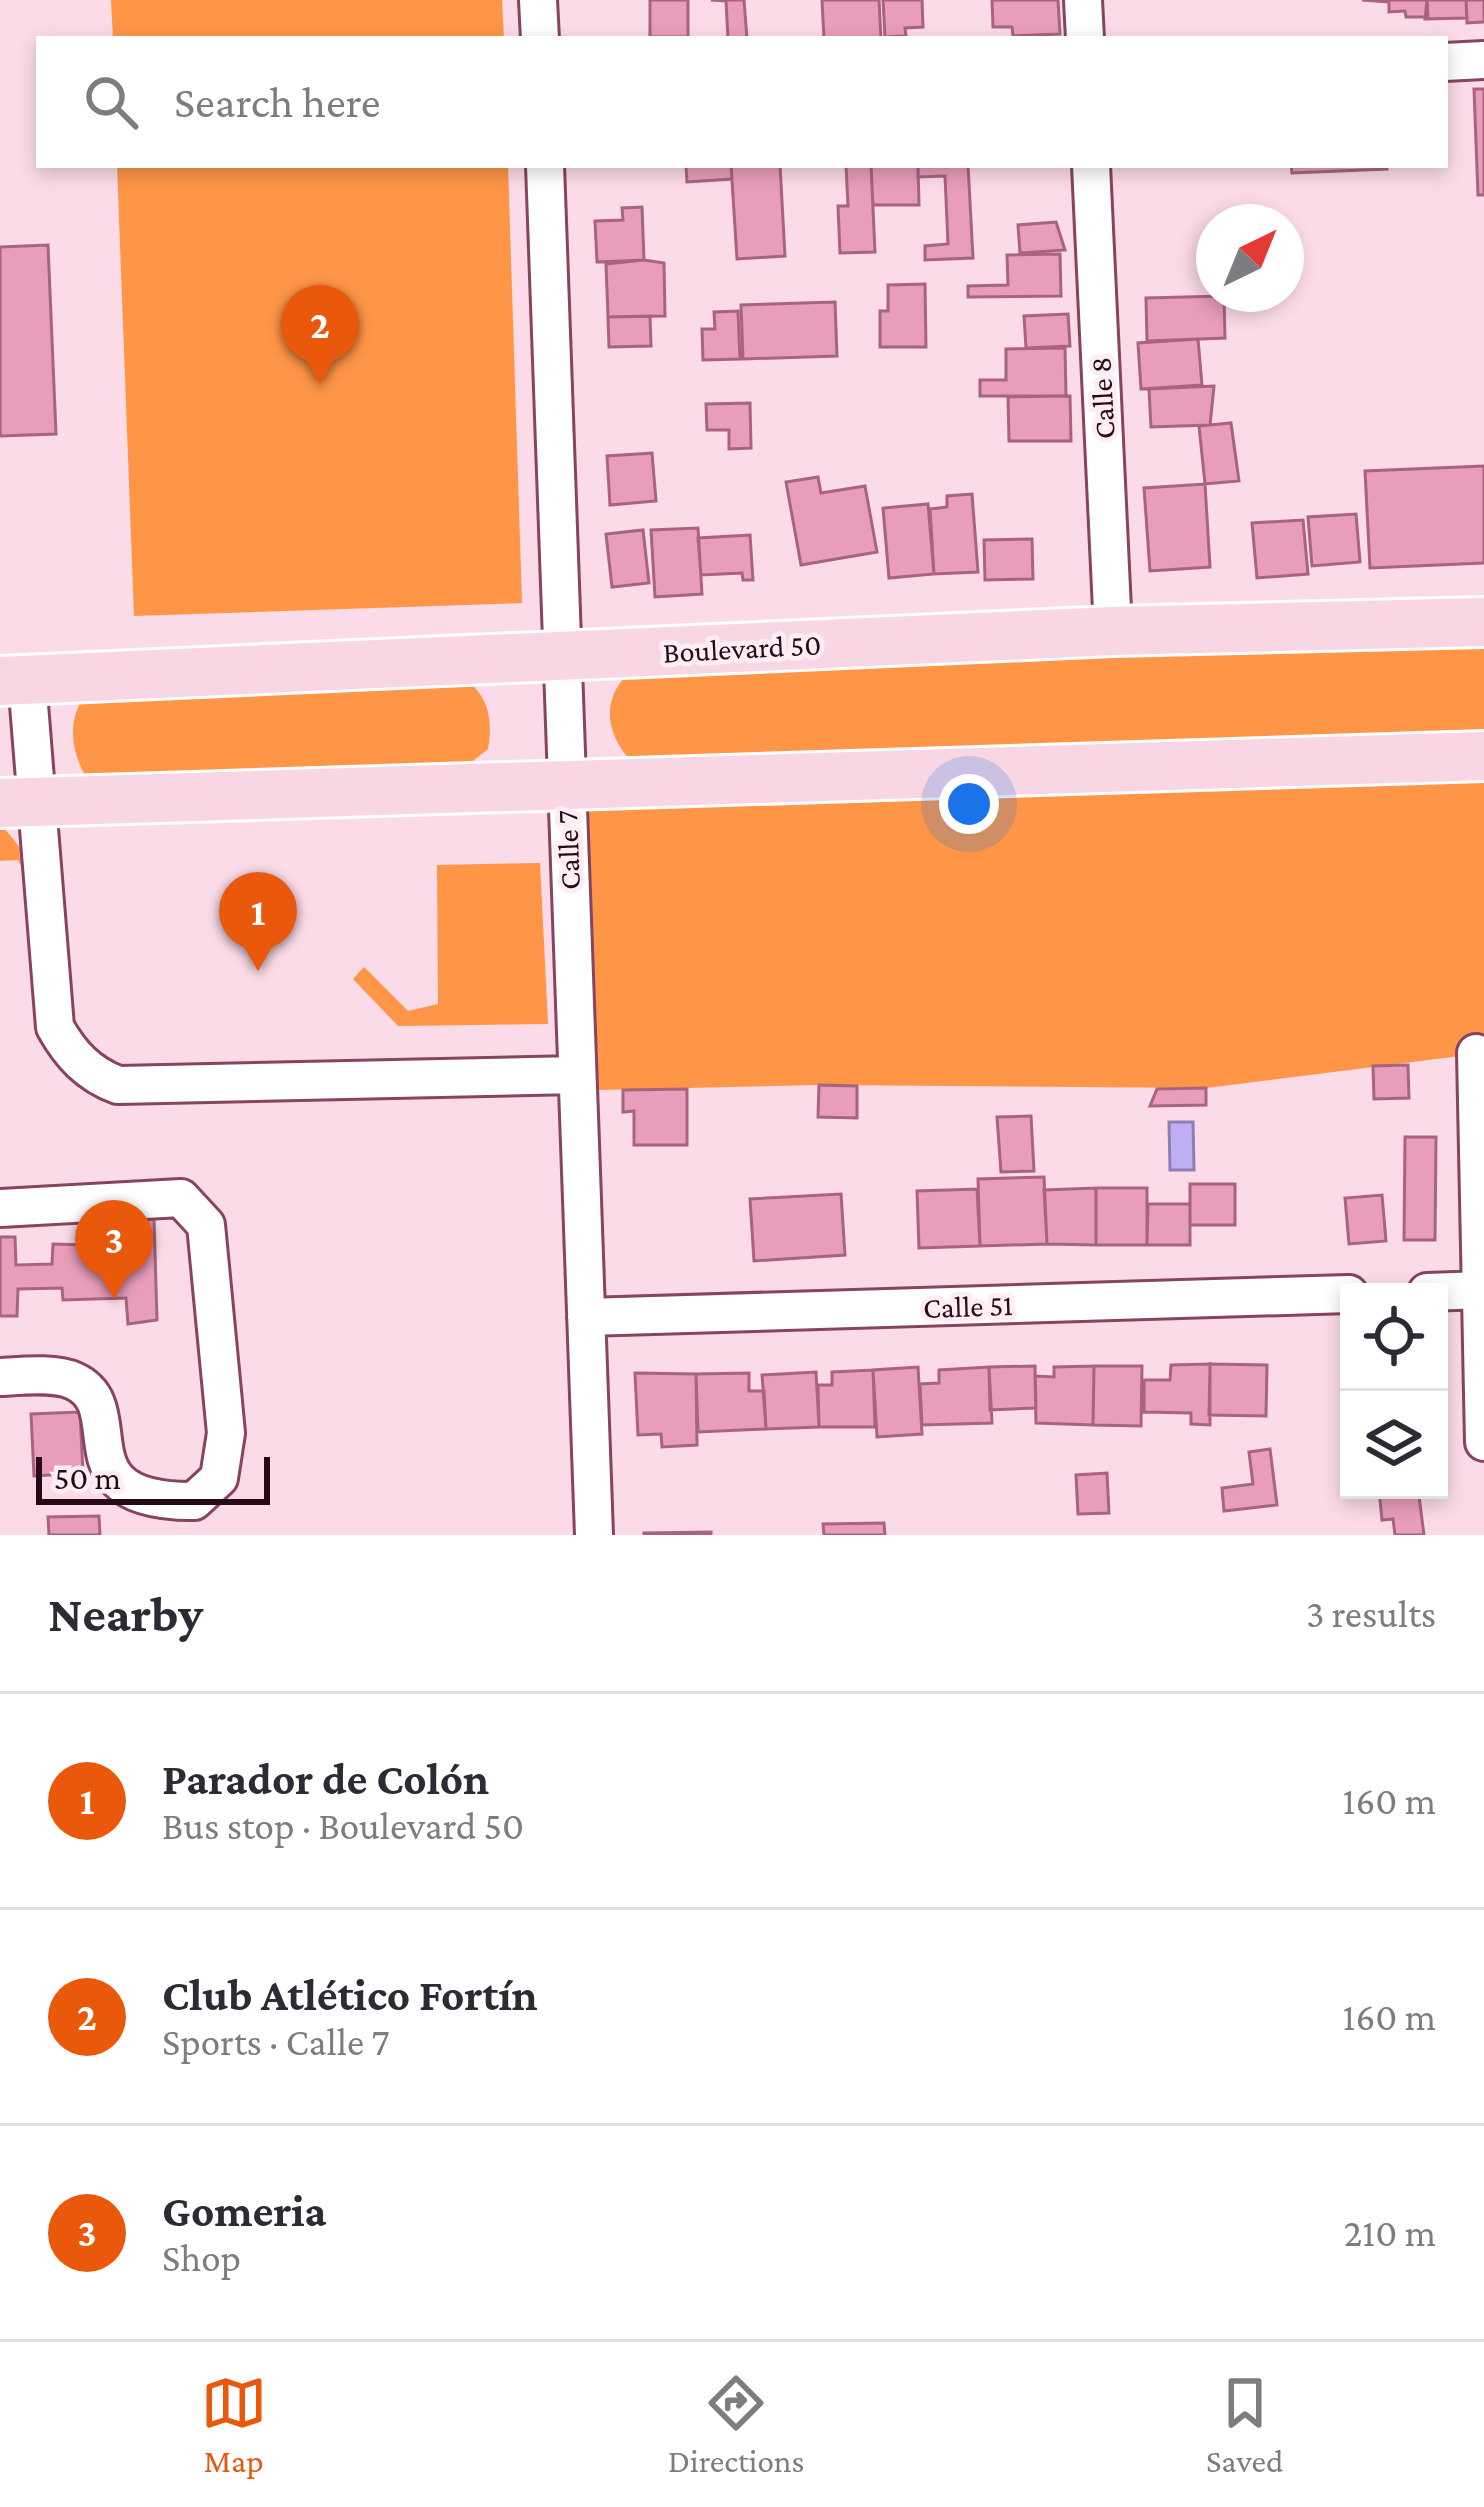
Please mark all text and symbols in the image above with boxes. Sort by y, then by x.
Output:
search box [36,36,1448,168]
icon: search [78,69,144,135]
text: Search here [174,77,381,127]
north arrow [1196,204,1304,312]
pin: 2 [281,285,359,384]
street label: Calle 8 [1083,356,1121,440]
street label: Boulevard 50 [662,627,822,669]
your location [939,774,999,834]
street label: Calle 7 [550,809,586,890]
pin: 1 [219,872,297,971]
pin: 3 [75,1200,153,1299]
map controls [1340,1283,1448,1499]
button: locate [1340,1283,1448,1391]
street label: Calle 51 [922,1288,1014,1324]
button: layers [1340,1391,1448,1499]
scale bar [36,1451,270,1504]
text: 50 m [54,1459,121,1496]
text: Nearby [48,1585,203,1642]
text: 3 results [1306,1592,1436,1635]
text: Parador de Colón [162,1754,489,1804]
text: 1 [80,1779,94,1822]
text: 160 m [1343,1779,1436,1822]
text: Bus stop · Boulevard 50 [162,1804,524,1847]
text: Club Atlético Fortín [162,1970,538,2020]
text: 2 [77,1995,97,2038]
text: 160 m [1343,1995,1436,2038]
text: Sports · Calle 7 [162,2020,390,2063]
text: Gomeria [162,2186,326,2236]
text: 3 [77,2211,97,2254]
text: 210 m [1344,2211,1436,2254]
text: Shop [162,2236,241,2279]
tab: Map [201,2370,267,2479]
tab: Directions [668,2370,805,2479]
tab: Saved [1206,2370,1283,2479]

